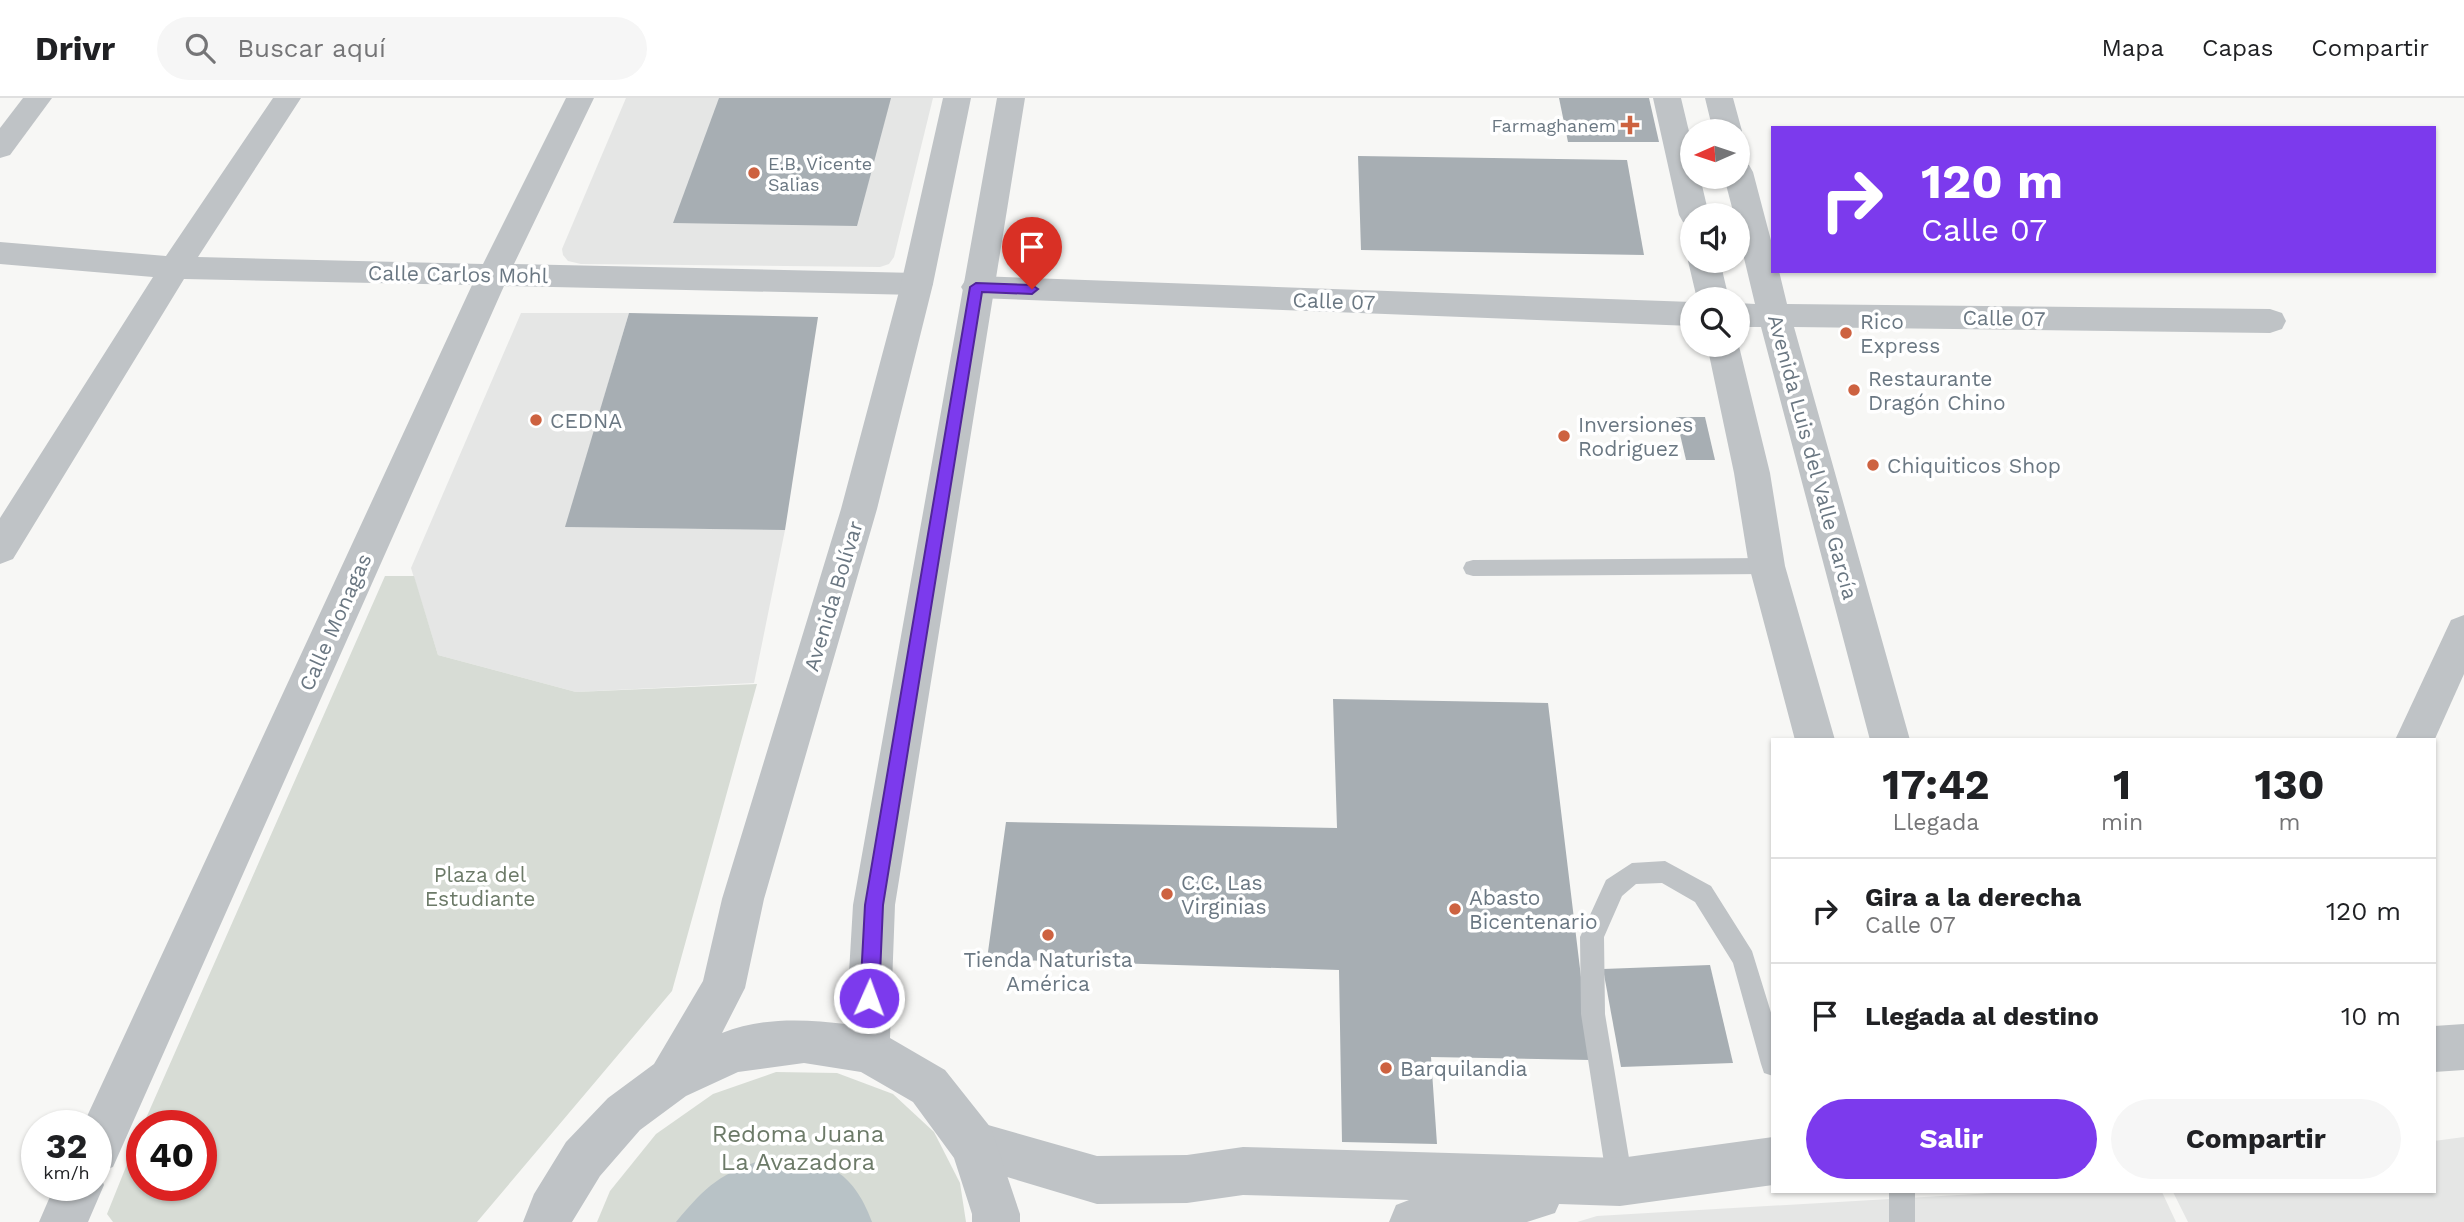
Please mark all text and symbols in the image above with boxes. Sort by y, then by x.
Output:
search box [157,17,647,80]
text: Drivr [35,29,115,68]
icon: search [181,29,219,67]
text: Buscar aquí [237,33,386,63]
text: Mapa [2101,34,2164,62]
text: Capas [2202,34,2273,62]
text: Compartir [2311,34,2429,62]
place label: Farmaghanem [1491,115,1616,136]
marker: Farmaghanem [1622,117,1638,133]
north arrow [1680,119,1750,189]
map controls [1680,119,1750,357]
text: 120 m [1921,152,2063,210]
place label: E.B. Vicente Salias [768,153,872,195]
icon: right [1806,154,1897,245]
marker: E.B. Vicente Salias [746,165,762,181]
button: sound [1680,203,1750,273]
text: Calle 07 [1921,211,2047,249]
pin [1002,217,1062,289]
icon: arrive [1013,228,1051,266]
street label: Calle Carlos Mohl [368,260,549,288]
street label: Calle 07 [1292,287,1376,315]
button: search [1680,287,1750,357]
street label: Calle 07 [1962,305,2046,331]
place label: Rico Express [1860,309,1940,358]
street label: Avenida Luis del Valle García [1763,312,1863,602]
marker: Rico Express [1838,325,1854,341]
place label: Restaurante Dragón Chino [1868,366,2006,415]
marker: Restaurante Dragón Chino [1846,382,1862,398]
place label: CEDNA [550,408,622,433]
marker: CEDNA [528,412,544,428]
place label: Inversiones Rodriguez [1578,412,1693,461]
marker: Inversiones Rodriguez [1556,428,1572,444]
place label: Chiquiticos Shop [1887,453,2061,478]
marker: Chiquiticos Shop [1865,457,1881,473]
street label: Avenida Bolívar [798,517,868,674]
street label: Calle Monagas [294,549,376,695]
text: 17:42 [1882,760,1990,809]
text: 1 [2113,760,2131,809]
text: 130 [2255,760,2325,809]
text: Llegada [1893,809,1979,836]
text: min [2101,809,2143,836]
text: m [2279,809,2301,836]
park label: Plaza del Estudiante [425,862,535,911]
place label: C.C. Las Virginias [1181,870,1267,919]
text: Gira a la derecha [1865,882,2081,912]
place label: Abasto Bicentenario [1469,885,1598,934]
marker: C.C. Las Virginias [1159,886,1175,902]
icon: right [1806,892,1844,930]
text: 120 m [2326,896,2401,926]
marker: Abasto Bicentenario [1447,901,1463,917]
text: Calle 07 [1865,912,1956,939]
marker: Tienda Naturista América [1040,927,1056,943]
place label: Tienda Naturista América [963,947,1133,996]
position arrow [832,961,906,1035]
icon: arrive [1806,997,1844,1035]
text: Llegada al destino [1865,1001,2099,1031]
text: 10 m [2341,1001,2401,1031]
place label: Barquilandia [1400,1056,1528,1081]
marker: Barquilandia [1378,1060,1394,1076]
button: Salir [1806,1099,2097,1179]
button: Compartir [2111,1099,2401,1179]
speed limit sign: 40 [126,1110,217,1201]
park label: Redoma Juana La Avazadora [712,1120,884,1176]
text: 32 [46,1125,87,1167]
text: km/h [43,1162,90,1183]

